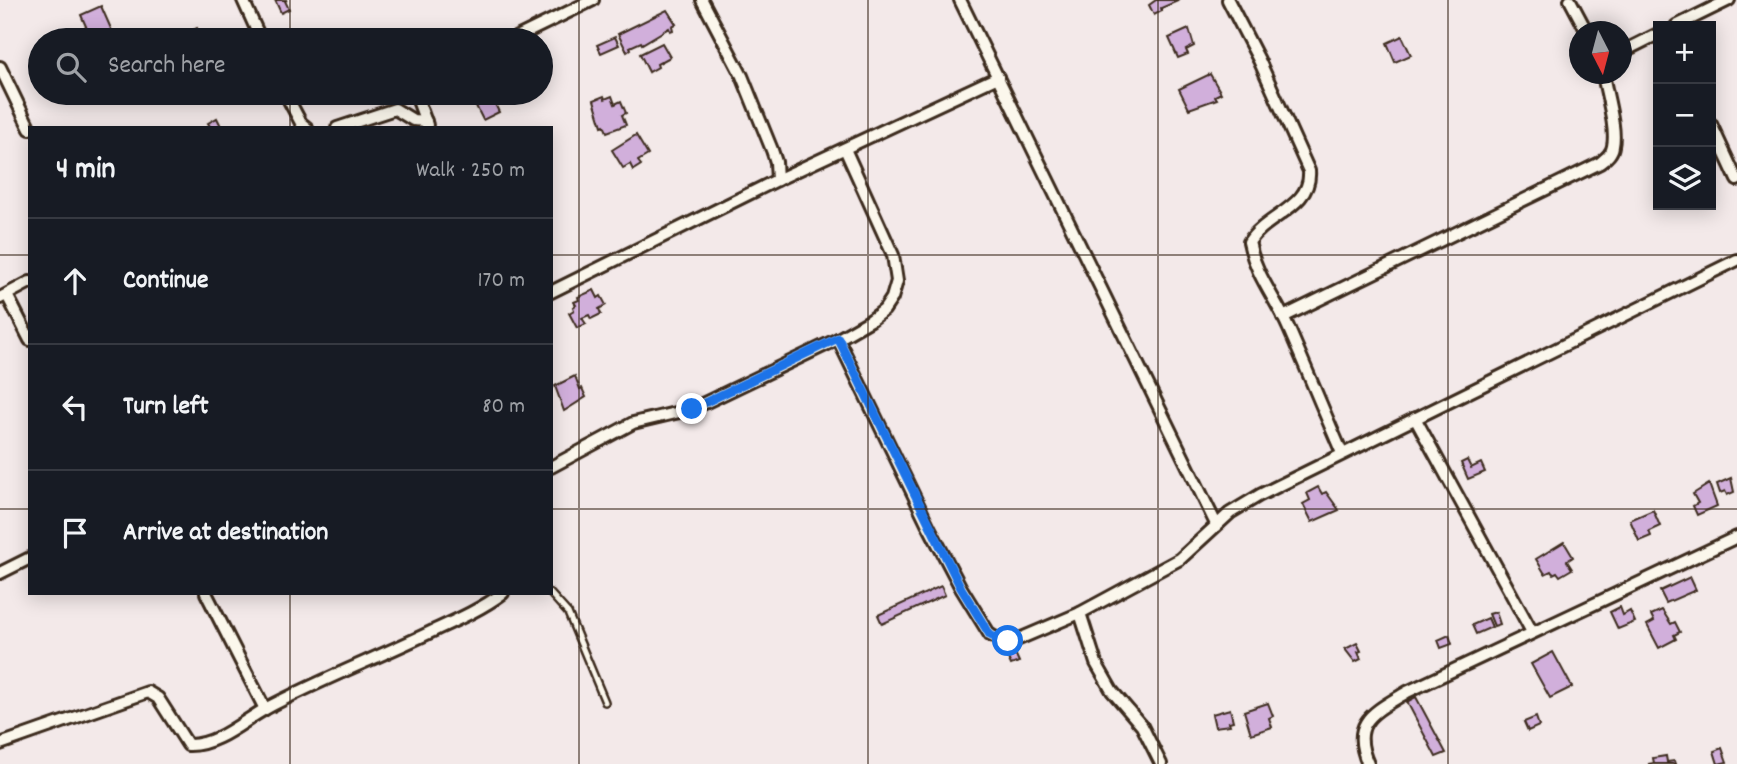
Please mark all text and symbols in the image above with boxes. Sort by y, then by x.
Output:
north arrow [1569,21,1632,84]
map controls [1653,21,1716,210]
button: + [1653,21,1716,84]
search box [28,28,553,105]
icon: search [52,48,90,86]
text: Search here [108,48,226,85]
button: − [1653,84,1716,147]
button: layers [1653,147,1716,210]
text: 4 min [56,150,115,193]
text: Walk · 250 m [416,155,525,188]
icon: ahead [56,262,94,300]
text: Continue [123,263,208,300]
text: 170 m [478,265,525,298]
icon: left [56,388,94,426]
text: Turn left [123,389,209,426]
text: 80 m [482,391,525,424]
route end [676,393,707,424]
icon: arrive [56,514,94,552]
text: Arrive at destination [123,515,328,552]
route start [992,625,1023,656]

